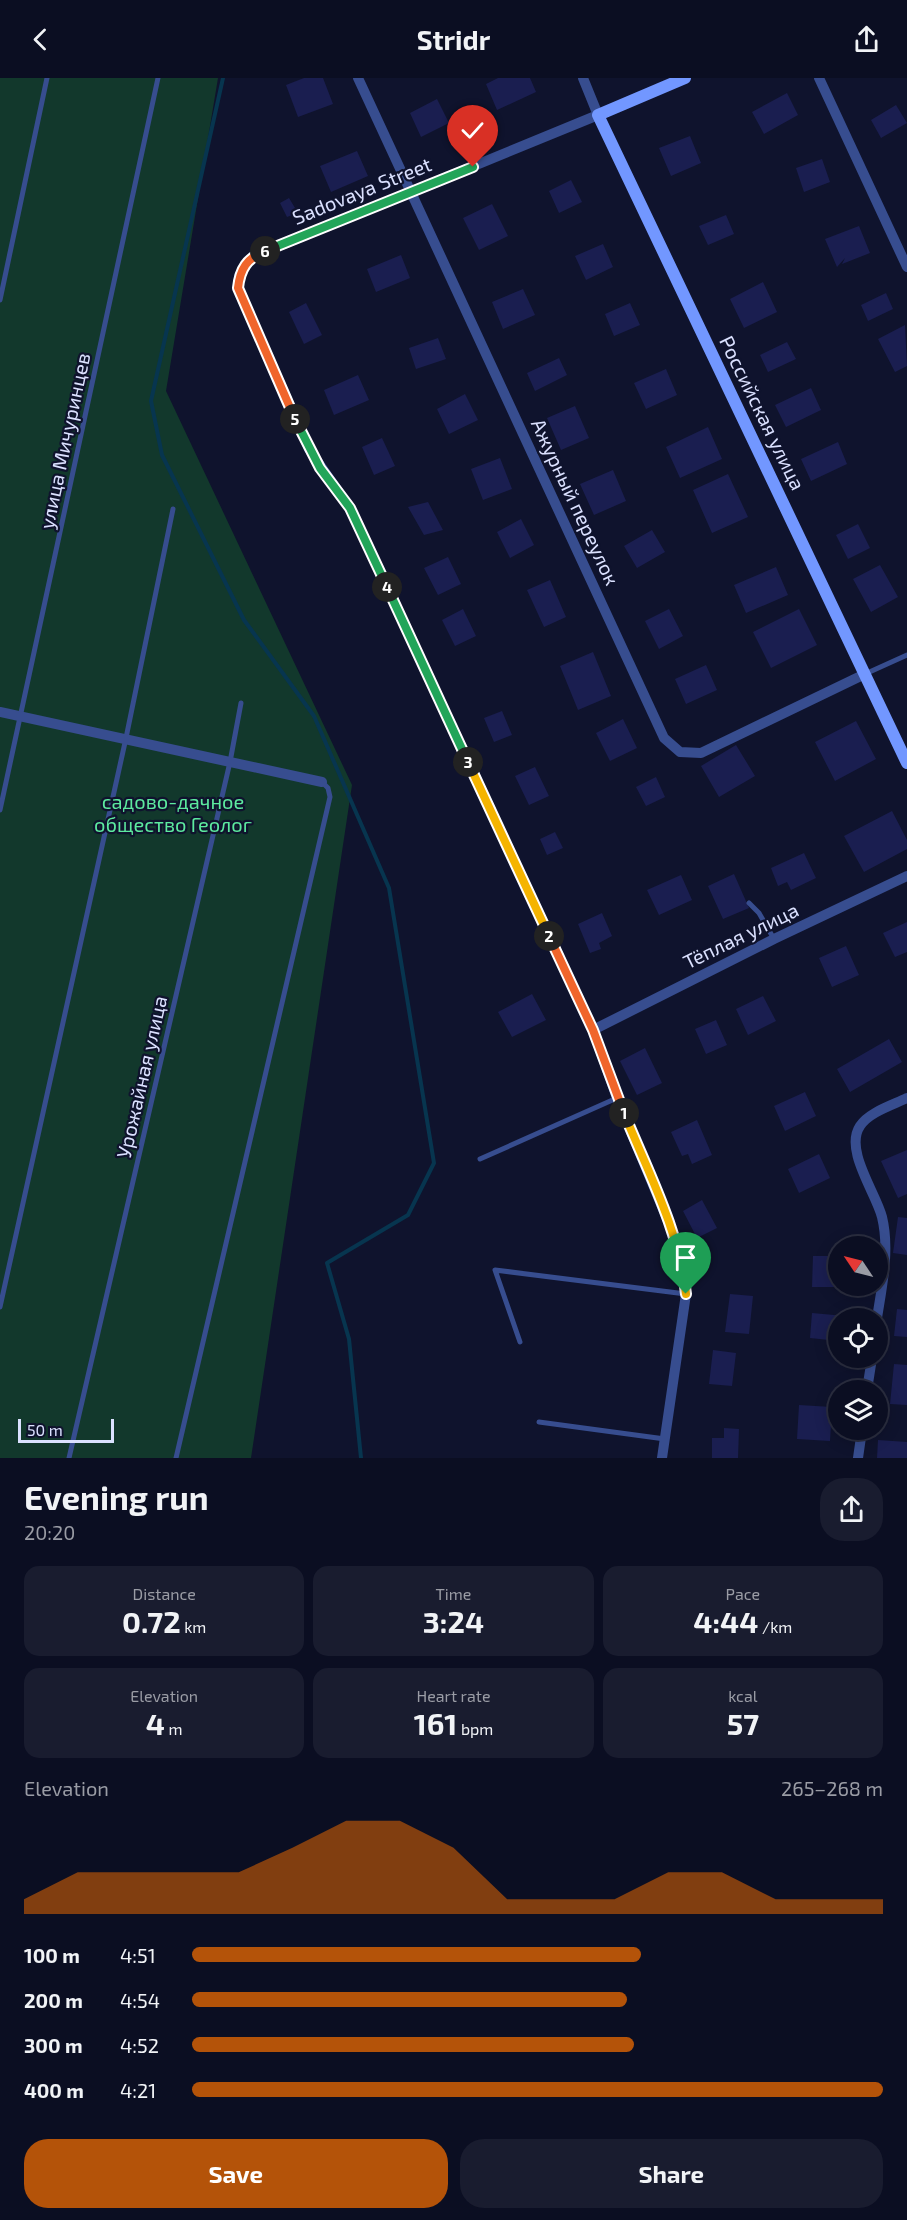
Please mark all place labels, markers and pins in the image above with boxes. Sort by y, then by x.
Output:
pin [447,105,498,167]
pin: 6 [250,236,280,266]
pin: 5 [280,404,310,434]
pin: 4 [372,572,402,602]
pin: 3 [453,747,483,777]
pin: 2 [534,921,564,951]
pin: 1 [609,1098,639,1128]
pin [660,1232,711,1294]

